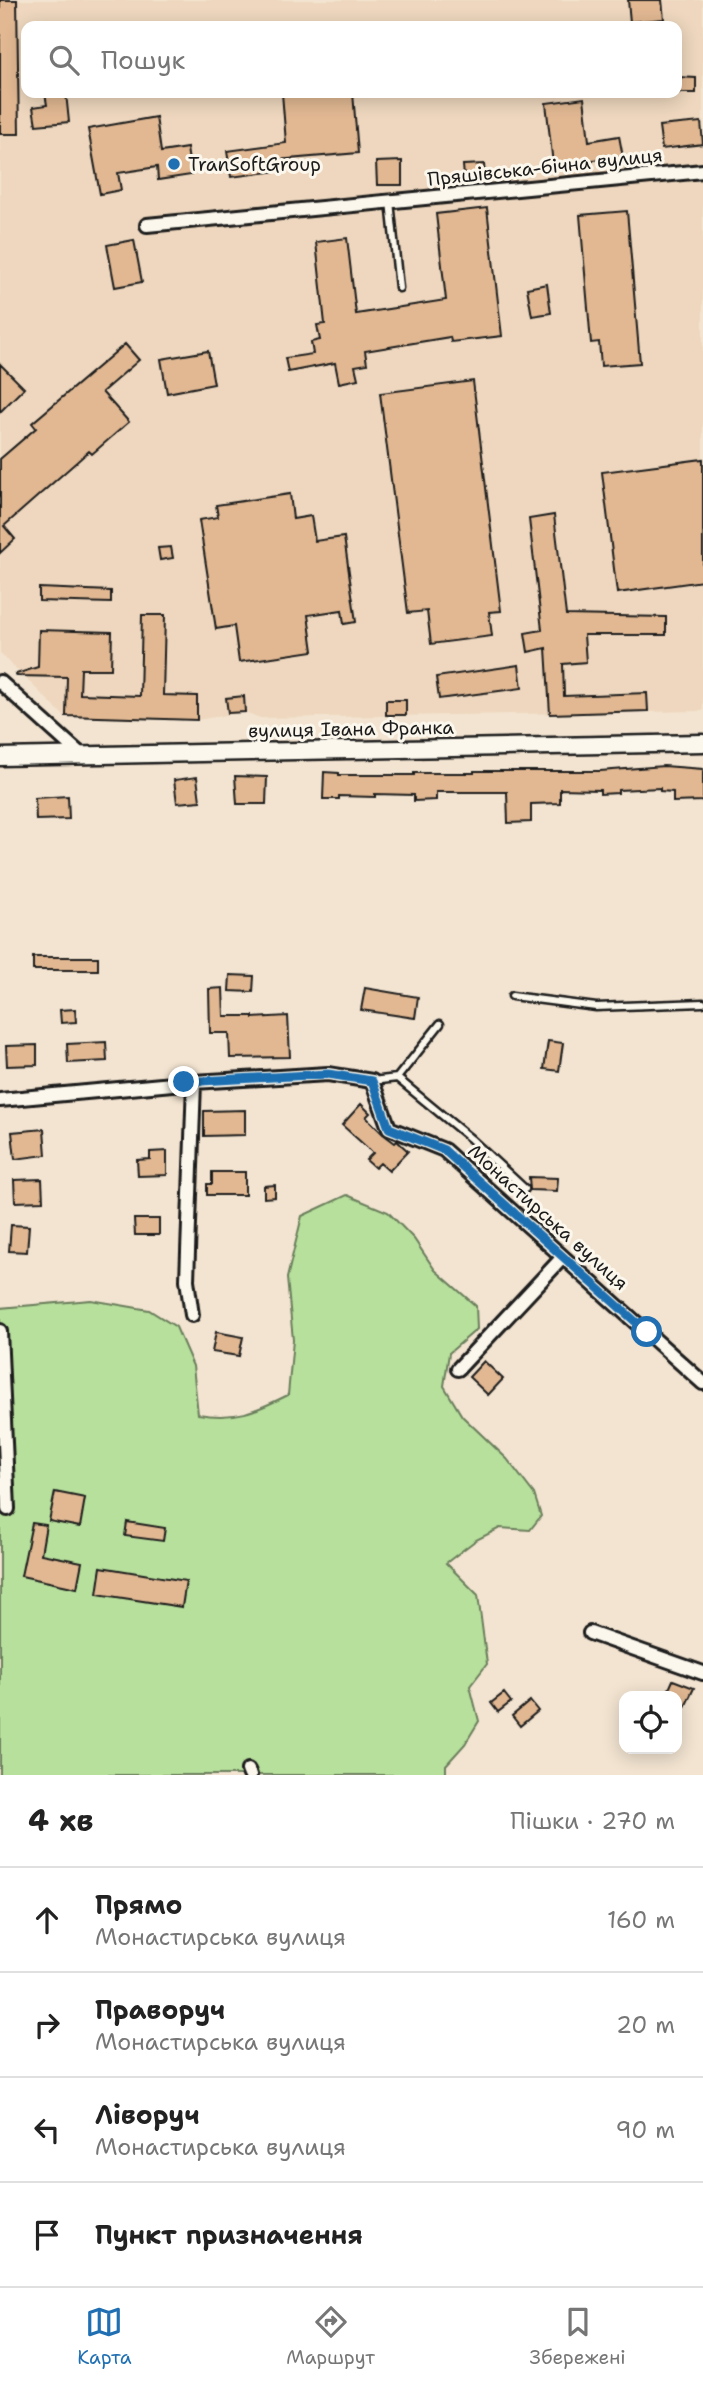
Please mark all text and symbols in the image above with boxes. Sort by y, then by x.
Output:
search box [21,21,682,98]
icon: search [45,41,83,79]
text: Пошук [101,42,185,77]
street label: Пряшівська-бічна вулиця [426,142,664,192]
place label: TranSoftGroup [188,152,321,177]
marker: TranSoftGroup [166,156,182,172]
street label: вулиця Івана Франка [248,715,454,743]
route end [168,1066,199,1097]
street label: Монастирська вулиця [463,1138,633,1296]
route start [631,1316,662,1347]
map controls [619,1691,682,1754]
button: locate [619,1691,682,1754]
text: 4 хв [28,1800,93,1841]
text: Пішки · 270 m [510,1806,675,1836]
text: Прямо [95,1887,183,1922]
icon: ahead [28,1901,66,1939]
text: 160 m [607,1905,675,1935]
text: Монастирська вулиця [95,1922,346,1952]
text: Праворуч [95,1992,225,2027]
icon: right [28,2006,66,2044]
text: 20 m [616,2010,675,2040]
text: Монастирська вулиця [95,2027,346,2057]
text: Ліворуч [95,2097,200,2132]
icon: left [28,2111,66,2149]
text: 90 m [615,2115,675,2145]
text: Монастирська вулиця [95,2132,346,2162]
icon: arrive [28,2216,66,2254]
text: Пункт призначення [95,2217,363,2252]
tab: Карта [77,2303,132,2370]
tab: Маршрут [286,2303,375,2370]
tab: Збережені [529,2303,626,2370]

